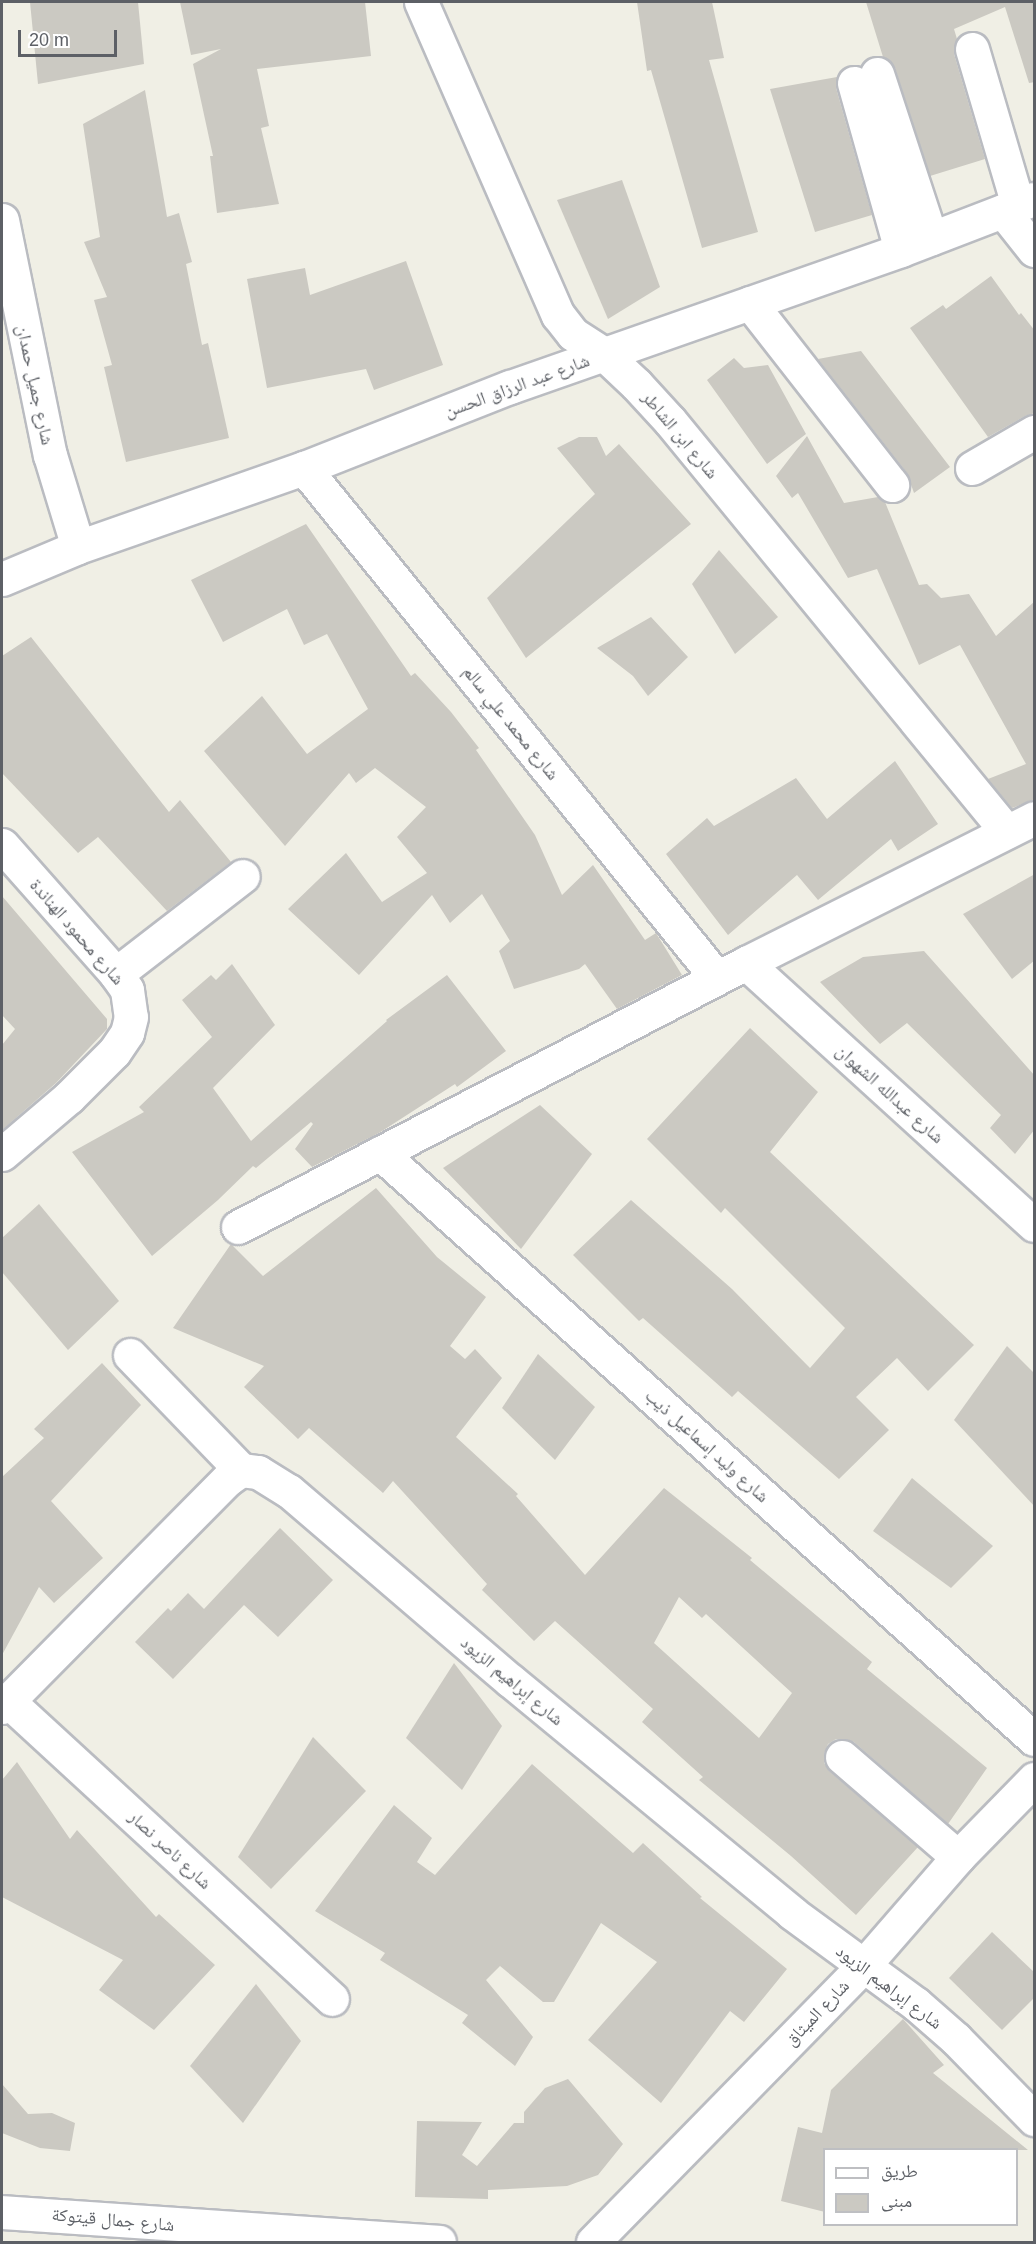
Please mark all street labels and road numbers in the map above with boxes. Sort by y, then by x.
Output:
street label: شارع جميل حمدان [12,323,58,447]
street label: شارع عبد الرزاق الحسن [441,350,593,422]
street label: شارع ابن الشاطر [637,387,723,483]
street label: شارع محمد علي سالم [458,661,564,785]
street label: شارع محمود الهناندة [25,875,129,989]
street label: شارع عبدالله الشهوان [832,1040,948,1148]
street label: شارع وليد إسماعيل ذيب [641,1385,773,1507]
street label: شارع إبراهيم الزيود [456,1632,568,1730]
street label: شارع ناصر نصار [124,1806,216,1894]
street label: شارع إبراهيم الزيود [832,1940,946,2034]
street label: شارع الميثاق [780,1975,854,2051]
street label: شارع جمال قيتوكة [51,2204,175,2236]

